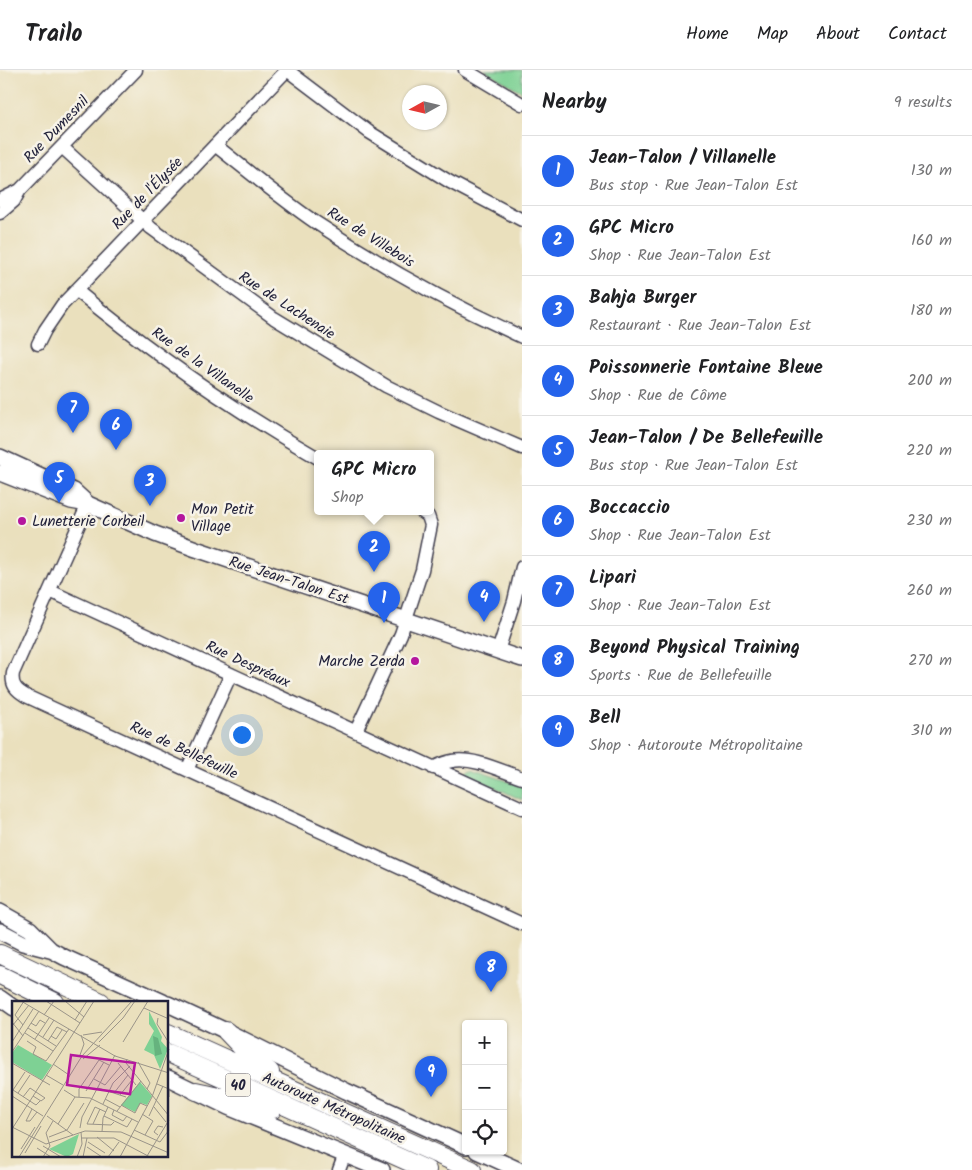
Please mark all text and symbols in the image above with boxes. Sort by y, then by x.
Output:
text: Trailo [25,15,83,54]
text: Home [686,20,729,49]
text: Map [757,20,788,49]
text: About [816,20,860,49]
text: Contact [888,20,947,49]
north arrow [402,85,447,130]
text: Nearby [542,86,607,119]
street label: Rue Dumesnil [18,90,95,169]
text: 9 results [894,90,952,115]
text: Jean-Talon / Villanelle [589,143,776,173]
street label: Rue de l'Élysée [106,151,189,236]
text: 1 [556,158,560,183]
text: 130 m [911,158,952,183]
text: Bus stop · Rue Jean-Talon Est [589,173,798,198]
street label: Rue de Villebois [322,201,419,275]
text: GPC Micro [589,213,674,243]
text: 2 [553,228,563,253]
text: 160 m [911,228,952,253]
text: Shop · Rue Jean-Talon Est [589,243,771,268]
street label: Rue de Lachenaie [233,266,340,346]
text: Bahja Burger [589,283,696,313]
text: 3 [554,298,562,323]
text: 180 m [910,298,952,323]
text: Restaurant · Rue Jean-Talon Est [589,313,811,338]
street label: Rue de la Villanelle [146,321,259,410]
text: Poissonnerie Fontaine Bleue [589,353,823,383]
text: 4 [554,368,562,393]
text: 200 m [908,368,952,393]
text: Shop · Rue de Côme [589,383,727,408]
pin: 7 [57,392,89,433]
pin: 6 [100,409,132,450]
text: Jean-Talon / De Bellefeuille [589,423,823,453]
text: 5 [554,438,562,463]
text: 220 m [906,438,952,463]
popup [314,450,434,515]
text: Bus stop · Rue Jean-Talon Est [589,453,798,478]
text: GPC Micro [332,455,416,485]
pin: 5 [43,462,75,503]
pin: 3 [134,465,166,506]
text: Shop [332,485,363,510]
text: Boccaccio [589,493,670,523]
place label: Mon Petit Village [191,498,254,539]
text: 6 [554,508,562,533]
text: 230 m [906,508,952,533]
place label: Lunetterie Corbeil [32,510,145,534]
marker: Mon Petit Village [175,512,187,524]
marker: Lunetterie Corbeil [16,515,28,527]
text: Shop · Rue Jean-Talon Est [589,523,771,548]
pin: 2 [358,531,390,572]
street label: Rue Jean-Talon Est [226,550,352,612]
text: Lipari [589,563,636,593]
text: 7 [554,578,562,603]
text: 260 m [907,578,952,603]
pin: 4 [468,581,500,622]
pin: 1 [368,582,400,623]
text: Shop · Rue Jean-Talon Est [589,593,771,618]
text: Beyond Physical Training [589,633,800,663]
street label: Rue Despréaux [201,635,294,695]
text: 8 [553,648,563,673]
text: 270 m [908,648,952,673]
place label: Marche Zerda [318,650,405,674]
marker: Marche Zerda [409,655,421,667]
text: Sports · Rue de Bellefeuille [589,663,772,688]
text: Bell [589,703,620,733]
street label: Rue de Bellefeuille [126,715,242,787]
text: 9 [554,718,562,743]
text: 310 m [911,718,952,743]
your location [229,722,255,748]
text: Shop · Autoroute Métropolitaine [589,733,803,758]
pin: 8 [475,951,507,992]
inset map [12,1001,169,1158]
map controls [462,1020,507,1155]
button: + [462,1020,507,1065]
pin: 9 [415,1056,447,1097]
button: − [462,1065,507,1110]
street label: Autoroute Métropolitaine [258,1066,409,1151]
road number: 40 [226,1074,250,1096]
button: locate [462,1110,507,1155]

